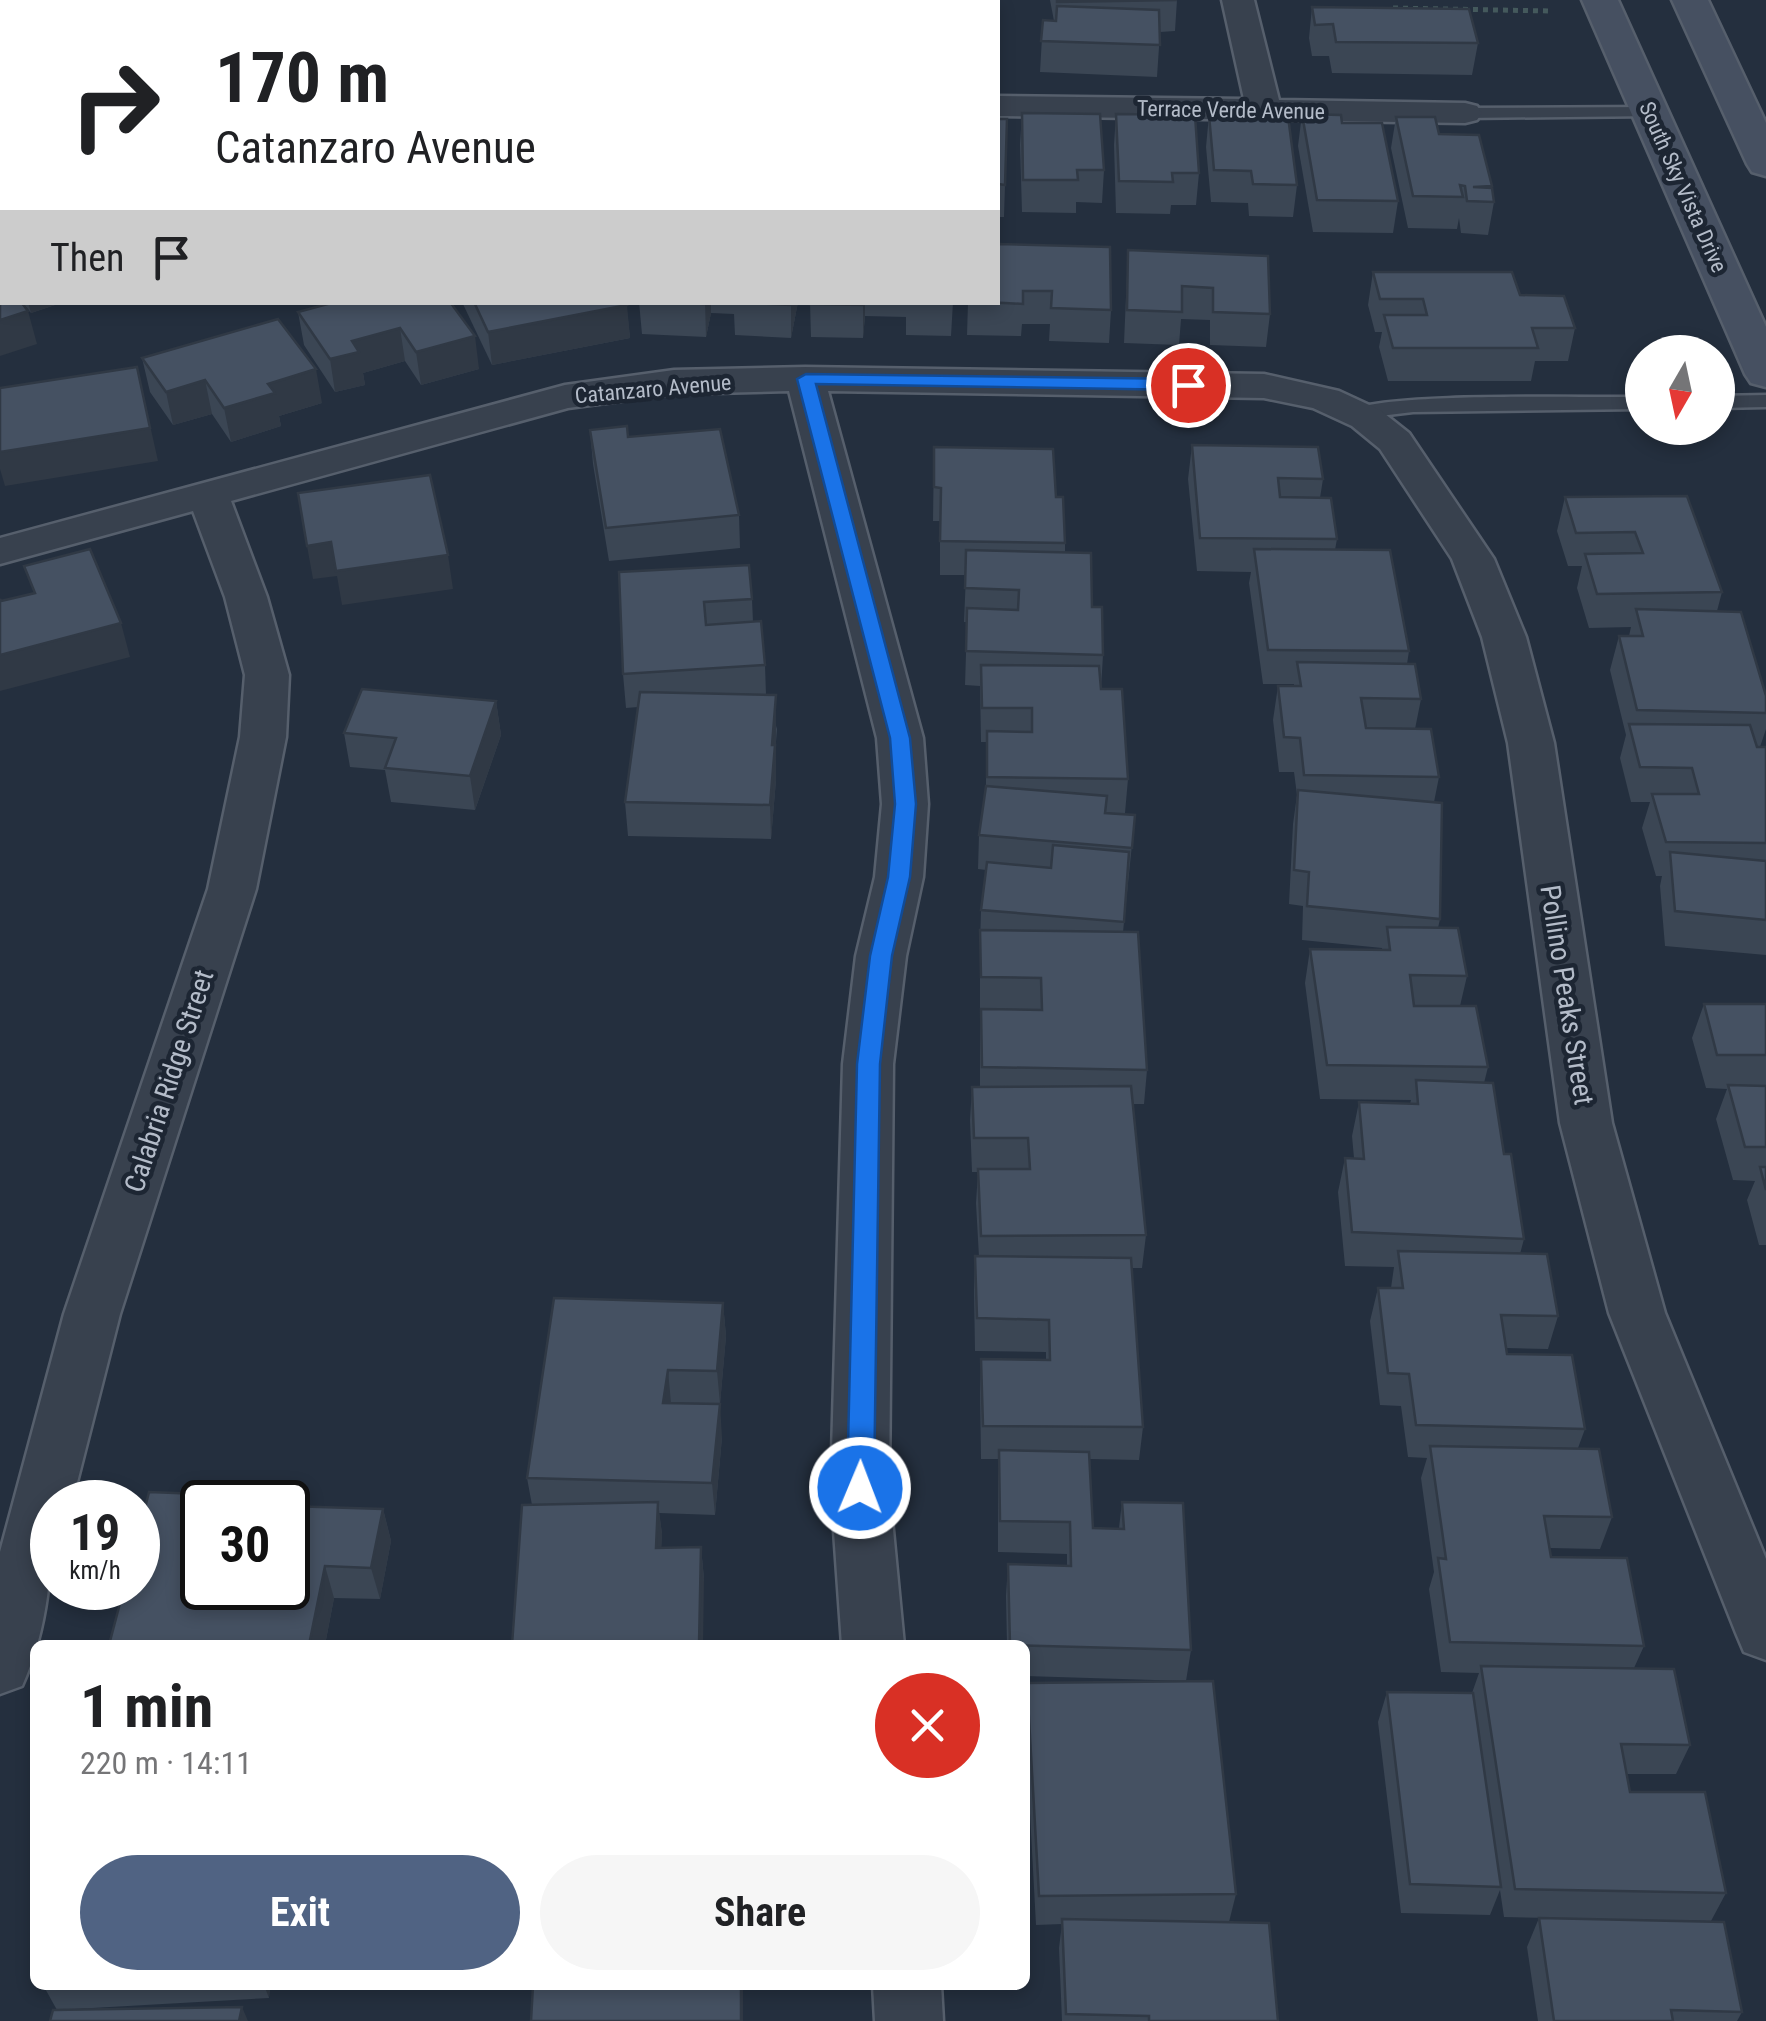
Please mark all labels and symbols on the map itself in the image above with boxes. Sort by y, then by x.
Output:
street label: Terrace Verde Avenue [1137,96,1325,124]
street label: South Sky Vista Drive [1634,98,1732,276]
north arrow [1625,335,1735,445]
pin [1146,343,1231,428]
street label: Catanzaro Avenue [574,370,732,408]
street label: Pollino Peaks Street [1533,883,1601,1107]
street label: Calabria Ridge Street [117,966,221,1196]
position arrow [808,1436,912,1540]
speed limit sign: 30 [180,1480,310,1610]

